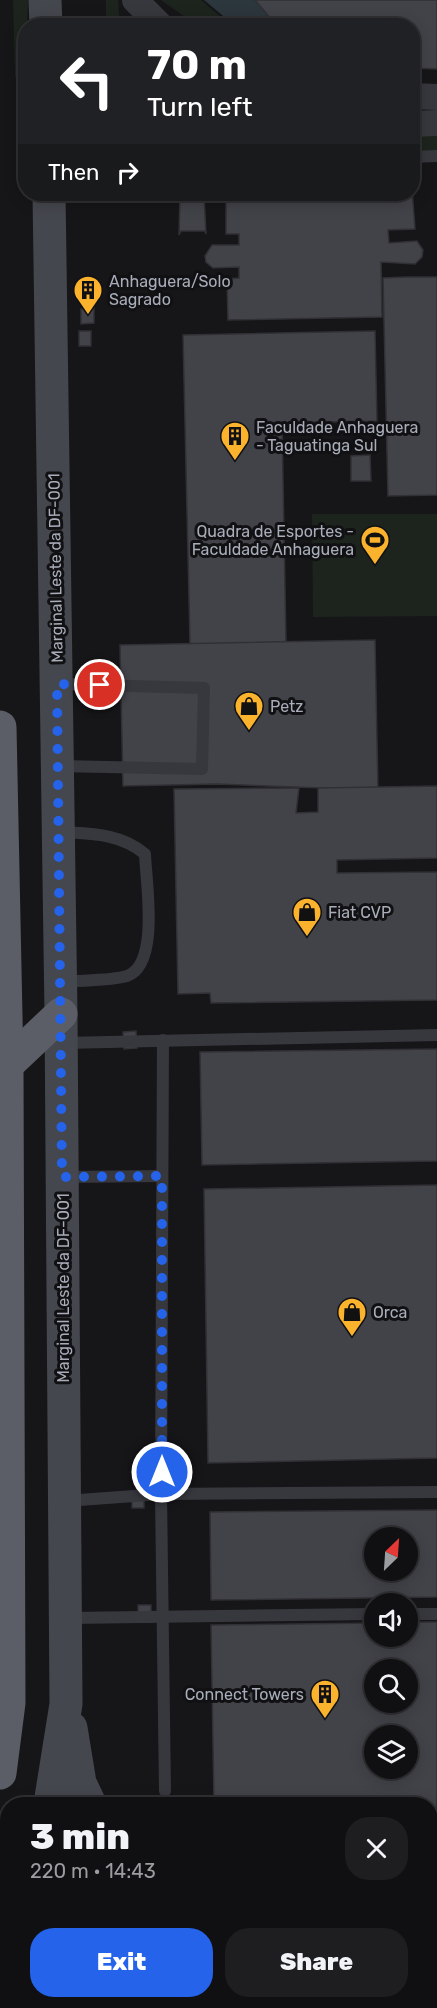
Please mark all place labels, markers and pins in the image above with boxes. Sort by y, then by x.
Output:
place label: Anhaguera/Solo Sagrado [109,272,231,309]
building icon: Anhaguera/Solo Sagrado [72,274,104,316]
place label: Faculdade Anhaguera - Taguatinga Sul [256,418,418,455]
building icon: Faculdade Anhaguera - Taguatinga Sul [219,420,251,462]
place label: Quadra de Esportes - Faculdade Anhaguera [192,522,354,559]
sports icon: Quadra de Esportes - Faculdade Anhaguera [359,524,391,566]
pin [74,659,125,710]
shop icon: Petz [233,690,265,732]
place label: Petz [270,697,303,716]
shop icon: Fiat CVP [291,896,323,938]
place label: Fiat CVP [328,903,391,922]
shop icon: Orca [336,1296,368,1338]
place label: Orca [373,1303,407,1322]
building icon: Connect Towers [309,1678,341,1720]
place label: Connect Towers [185,1685,304,1704]

